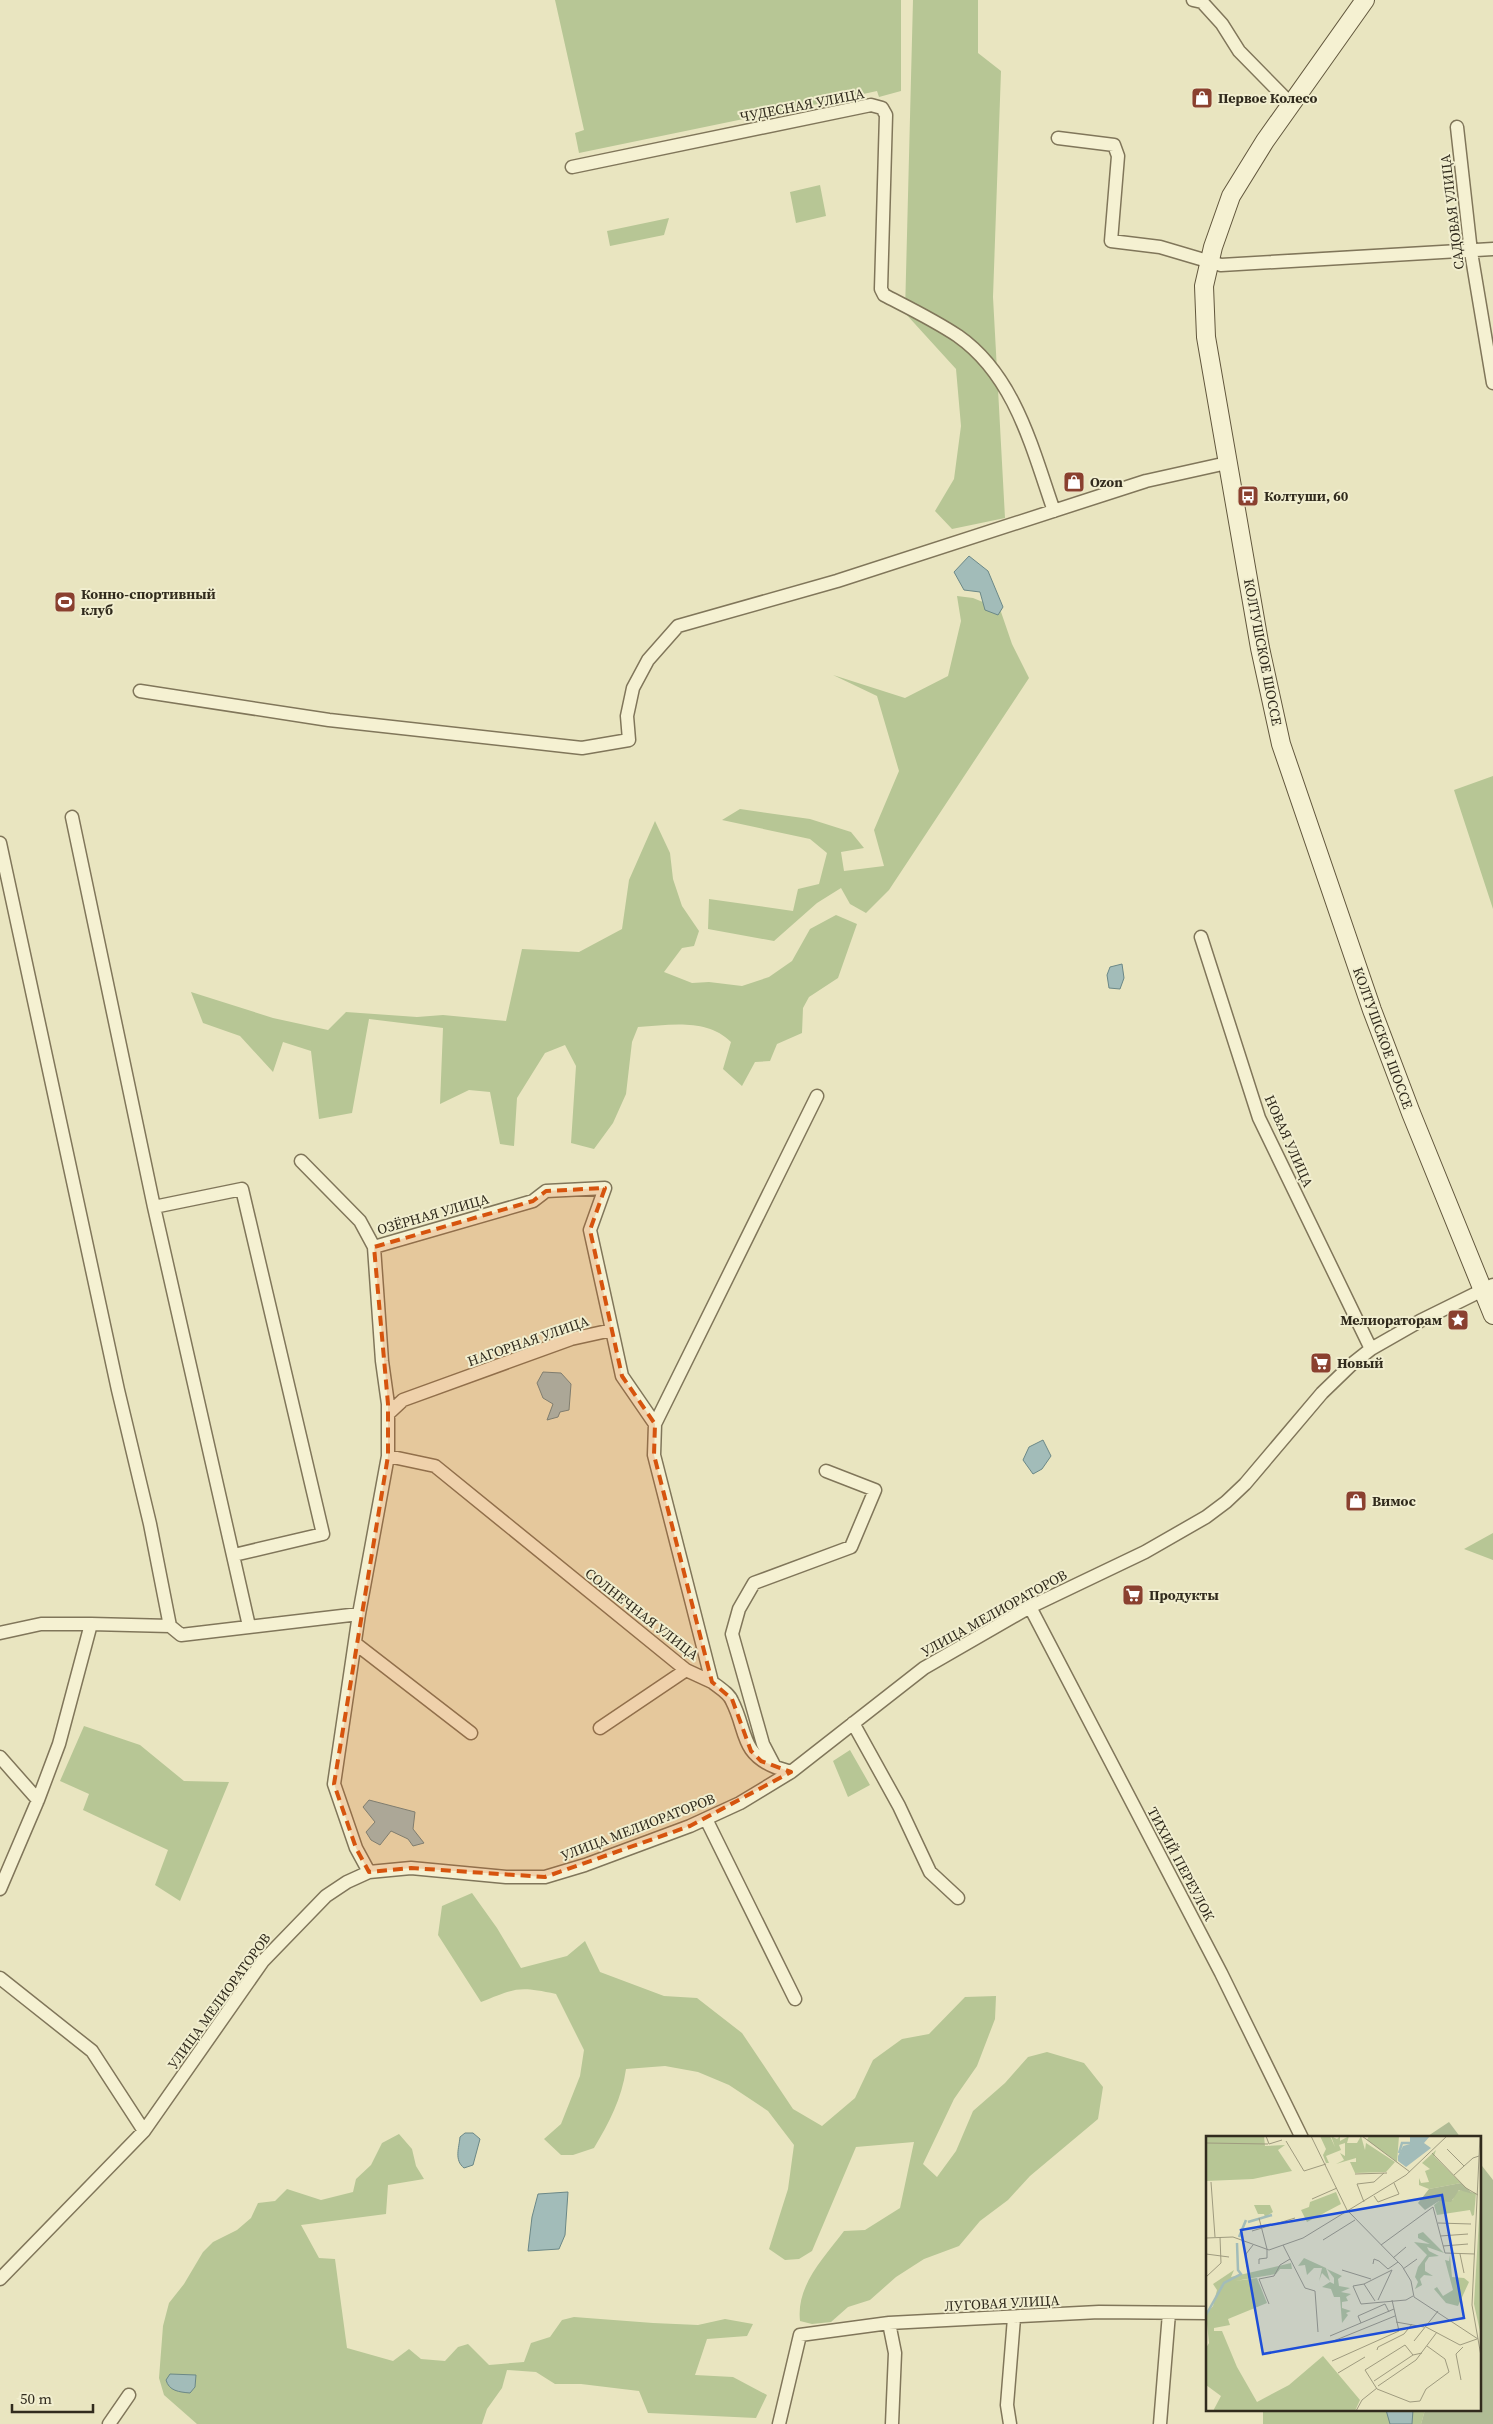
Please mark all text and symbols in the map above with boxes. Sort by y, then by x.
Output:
street label: ЧУДЕСНАЯ УЛИЦА [738,83,867,127]
shop icon: Первое Колесо [1190,86,1214,110]
place label: Первое Колесо [1218,88,1318,108]
street label: САДОВАЯ УЛИЦА [1435,152,1469,271]
shop icon: Ozon [1062,470,1086,494]
place label: Ozon [1090,472,1123,492]
bus stop icon: Колтуши, 60 [1236,484,1260,508]
place label: Колтуши, 60 [1264,486,1349,506]
street label: КОЛТУШСКОЕ ШОССЕ [1239,577,1287,727]
place label: Конно-спортивный клуб [81,584,216,620]
sports icon: Конно-спортивный клуб [53,590,77,614]
street label: КОЛТУШСКОЕ ШОССЕ [1348,964,1418,1112]
street label: НОВАЯ УЛИЦА [1260,1092,1319,1191]
street label: ОЗЁРНАЯ УЛИЦА [375,1188,492,1240]
place icon: Мелиораторам [1446,1308,1470,1332]
place label: Мелиораторам [1340,1310,1442,1330]
street label: НАГОРНАЯ УЛИЦА [465,1311,592,1371]
supermarket icon: Новый [1309,1351,1333,1375]
place label: Новый [1337,1353,1383,1373]
shop icon: Вимос [1344,1489,1368,1513]
place label: Вимос [1372,1491,1416,1511]
street label: СОЛНЕЧНАЯ УЛИЦА [581,1563,704,1665]
street label: УЛИЦА МЕЛИОРАТОРОВ [917,1564,1071,1661]
supermarket icon: Продукты [1121,1583,1145,1607]
place label: Продукты [1149,1585,1219,1605]
street label: УЛИЦА МЕЛИОРАТОРОВ [558,1788,718,1866]
street label: ТИХИЙ ПЕРЕУЛОК [1142,1804,1220,1925]
street label: УЛИЦА МЕЛИОРАТОРОВ [163,1929,275,2073]
inset map [1206,2136,1480,2412]
street label: ЛУГОВАЯ УЛИЦА [944,2290,1061,2316]
scale bar [12,2382,94,2414]
text: 50 m [20,2388,52,2409]

